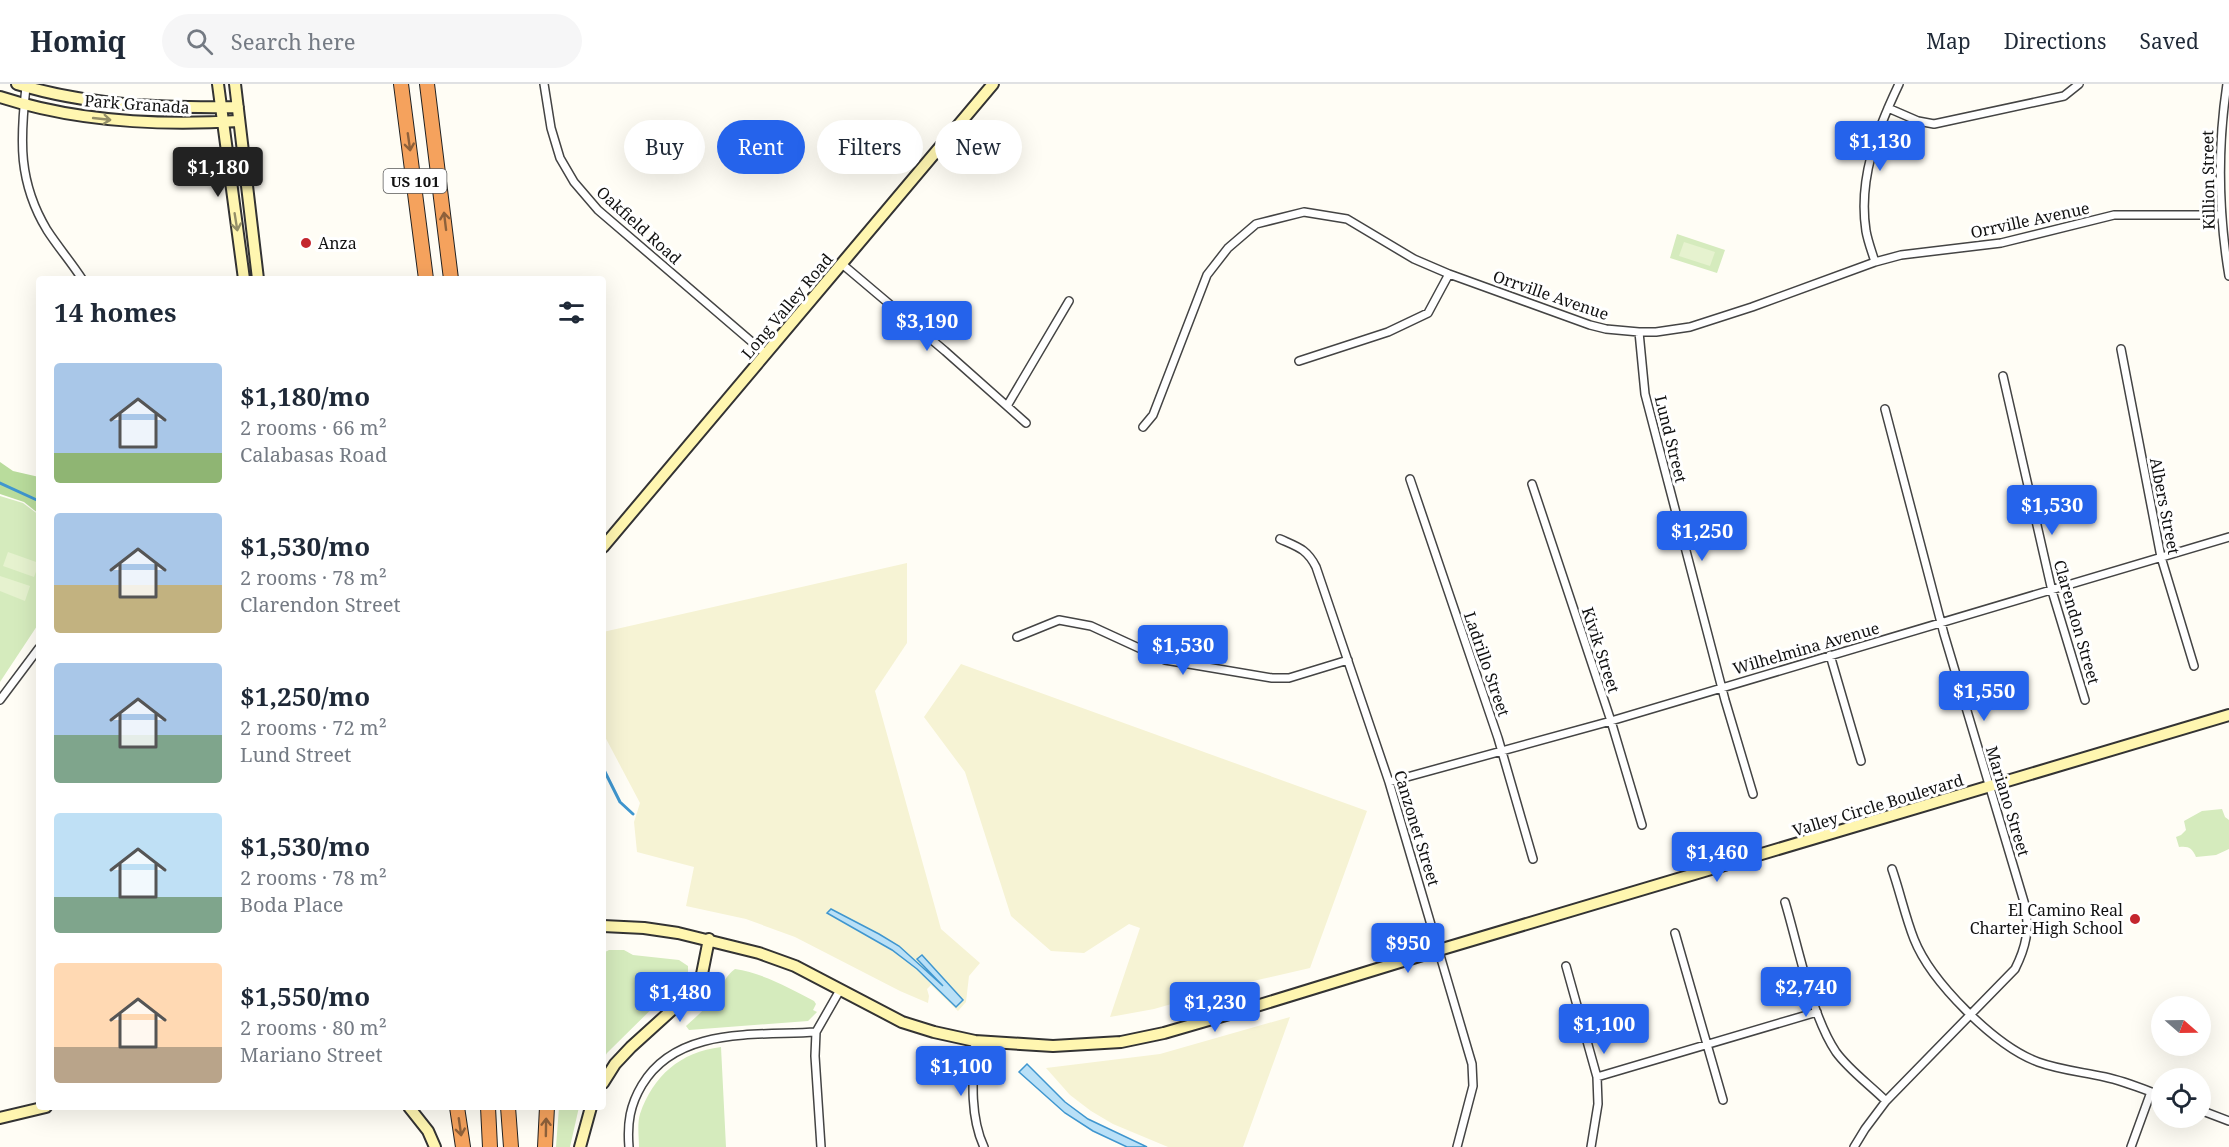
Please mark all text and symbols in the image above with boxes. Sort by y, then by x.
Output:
search box [162,14,582,68]
text: Homiq [30,22,126,60]
icon: search [183,25,216,58]
text: Search here [231,26,356,56]
text: Map [1926,27,1971,55]
text: Directions [2004,27,2106,55]
text: Saved [2139,27,2199,55]
street label: Park Granada [84,89,190,119]
one-way arrow [91,114,111,125]
chip: Buy [624,120,705,174]
chip: Rent [717,120,805,174]
chip: Filters [817,120,923,174]
chip: New [935,120,1022,174]
pin: $1,130 [1831,121,1929,172]
text: $1,130 [1849,127,1911,154]
street label: Killion Street [2196,130,2220,230]
one-way arrow [404,132,415,151]
pin: $1,180 [169,147,267,198]
text: $1,180 [187,153,249,180]
road number: US 101 [384,169,446,193]
street label: Oakfield Road [592,181,686,269]
street label: Orrville Avenue [1968,197,2092,243]
one-way arrow [439,211,450,231]
one-way arrow [230,212,241,231]
place label: Anza [318,232,357,254]
marker: Anza [299,236,313,250]
street label: Long Valley Road [736,248,838,363]
street label: Orrville Avenue [1490,265,1612,325]
text: 14 homes [54,294,176,330]
icon: filters [555,296,588,329]
pin: $3,190 [878,301,976,352]
text: $3,190 [896,307,958,334]
text: $1,180/mo [240,378,370,414]
icon: home [102,387,174,459]
street label: Lund Street [1650,393,1693,485]
text: 2 rooms · 66 m² [240,414,387,441]
text: Calabasas Road [240,441,387,468]
street label: Albers Street [2145,456,2185,557]
pin: $1,530 [2003,485,2101,536]
text: $1,530 [2021,491,2083,518]
pin: $1,250 [1653,511,1751,562]
text: $1,250 [1671,517,1733,544]
text: $1,530/mo [240,528,370,564]
icon: home [102,537,174,609]
street label: Clarendon Street [2049,557,2105,687]
text: 2 rooms · 78 m² [240,564,387,591]
text: Clarendon Street [240,591,400,618]
street label: Kivik Street [1577,604,1625,696]
street label: Ladrillo Street [1459,609,1515,720]
street label: Wilhelmina Avenue [1730,617,1882,679]
pin: $1,530 [1134,625,1232,676]
text: $1,530 [1152,631,1214,658]
pin: $1,550 [1935,671,2033,722]
text: $1,550 [1953,677,2015,704]
text: $1,250/mo [240,678,370,714]
icon: home [102,687,174,759]
text: 2 rooms · 72 m² [240,714,387,741]
text: Lund Street [240,741,351,768]
street label: Mariano Street [1981,743,2035,859]
street label: Canzonet Street [1389,767,1445,889]
street label: Valley Circle Boulevard [1790,768,1966,841]
text: $1,530/mo [240,828,370,864]
pin: $1,460 [1668,832,1766,883]
icon: home [102,837,174,909]
text: $1,460 [1686,838,1748,865]
text: 2 rooms · 78 m² [240,864,387,891]
text: Boda Place [240,891,343,918]
place label: El Camino Real Charter High School [1970,899,2123,939]
marker: El Camino Real Charter High School [2128,912,2142,926]
pin: $950 [1372,923,1444,974]
text: $950 [1385,929,1431,956]
pin: $2,740 [1757,967,1855,1018]
pin: $1,480 [631,972,729,1023]
text: $2,740 [1775,973,1837,1000]
text: $1,550/mo [240,978,370,1014]
text: $1,480 [649,978,711,1005]
pin: $1,230 [1166,982,1264,1033]
icon: home [102,987,174,1059]
text: $1,230 [1184,988,1246,1015]
north arrow [2151,996,2211,1056]
map controls [2151,996,2211,1128]
pin: $1,100 [1555,1004,1653,1055]
text: $1,100 [1573,1010,1635,1037]
text: 2 rooms · 80 m² [240,1014,387,1041]
text: Mariano Street [240,1041,383,1068]
pin: $1,100 [912,1046,1010,1097]
text: $1,100 [930,1052,992,1079]
button: locate [2151,1068,2211,1128]
one-way arrow [454,1117,465,1136]
one-way arrow [540,1117,551,1137]

